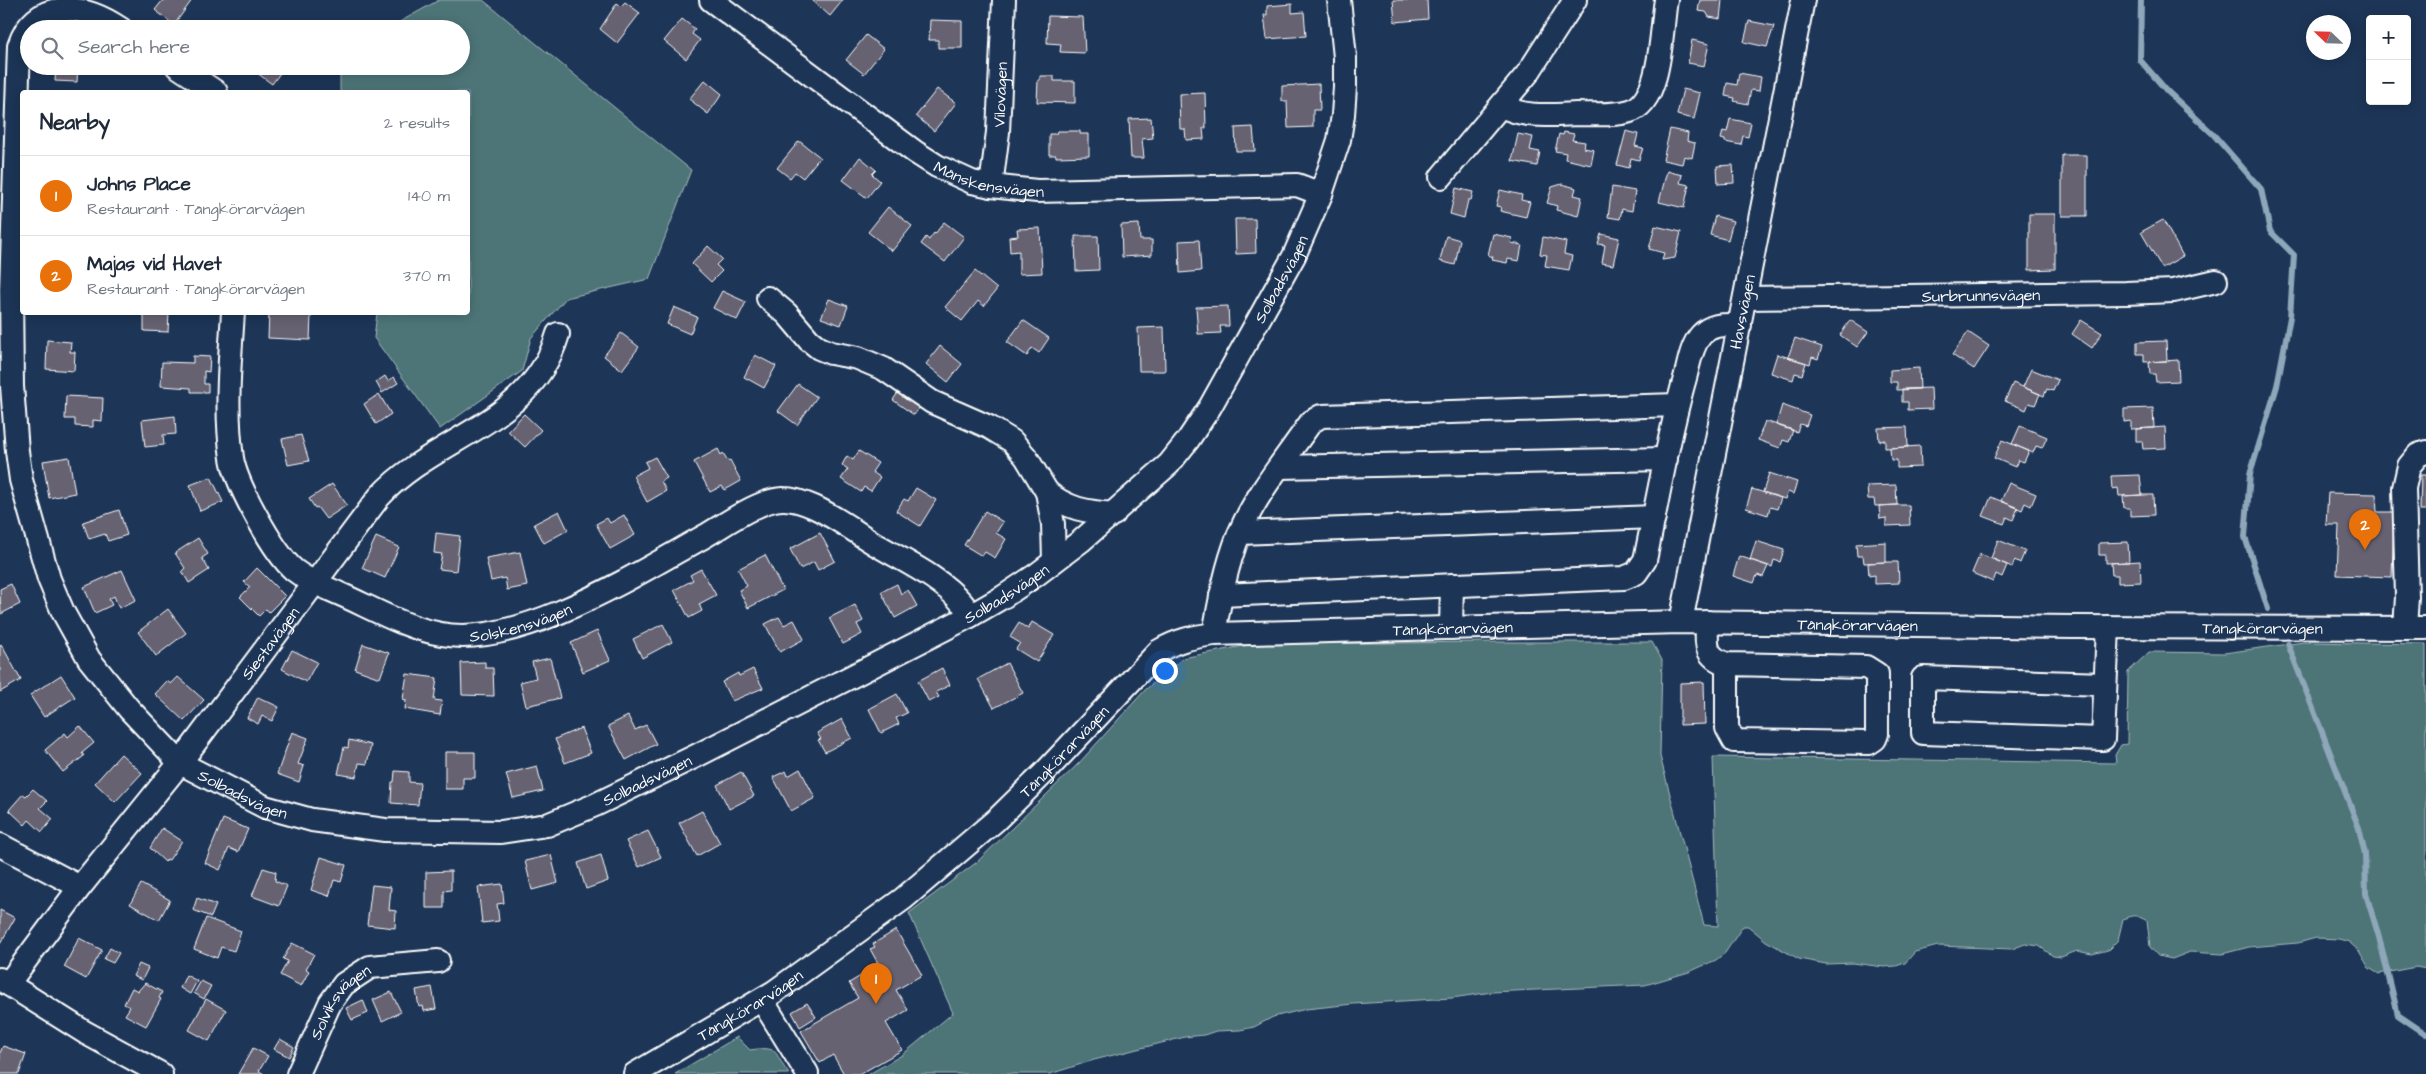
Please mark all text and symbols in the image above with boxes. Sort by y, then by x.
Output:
north arrow [2306,15,2351,60]
map controls [2366,15,2411,105]
button: + [2366,15,2411,60]
search box [20,20,470,75]
icon: search [38,34,66,62]
text: Search here [78,34,190,61]
button: − [2366,60,2411,105]
street label: Vilovägen [988,61,1013,128]
text: Nearby [40,108,110,137]
text: 2 results [384,112,450,134]
street label: Månskensvägen [930,156,1044,203]
text: Johns Place [87,171,191,198]
text: 1 [55,185,57,207]
text: 140 m [408,185,450,207]
text: Restaurant · Tångkörarvägen [87,198,305,220]
street label: Solbadsvägen [1249,232,1314,327]
text: Majas vid Havet [87,251,222,278]
text: 2 [51,265,61,287]
text: 370 m [403,265,450,287]
street label: Havsvägen [1725,273,1761,351]
text: Restaurant · Tångkörarvägen [87,278,305,300]
street label: Surbrunnsvägen [1922,284,2040,308]
pin: 2 [2349,509,2381,550]
street label: Solbadsvägen [960,559,1054,629]
street label: Solskensvägen [469,598,576,648]
street label: Siestavägen [236,603,305,684]
street label: Tångkörarvägen [1797,613,1918,638]
street label: Tångkörarvägen [1392,616,1513,642]
street label: Tångkörarvägen [2202,617,2323,641]
your location [1152,658,1178,684]
street label: Tångkörarvägen [1015,701,1114,803]
street label: Solbadsvägen [599,750,695,812]
street label: Solbadsvägen [194,764,290,825]
street label: Solviksvägen [305,960,375,1043]
pin: 1 [860,963,892,1004]
street label: Tångkörarvägen [694,965,808,1047]

